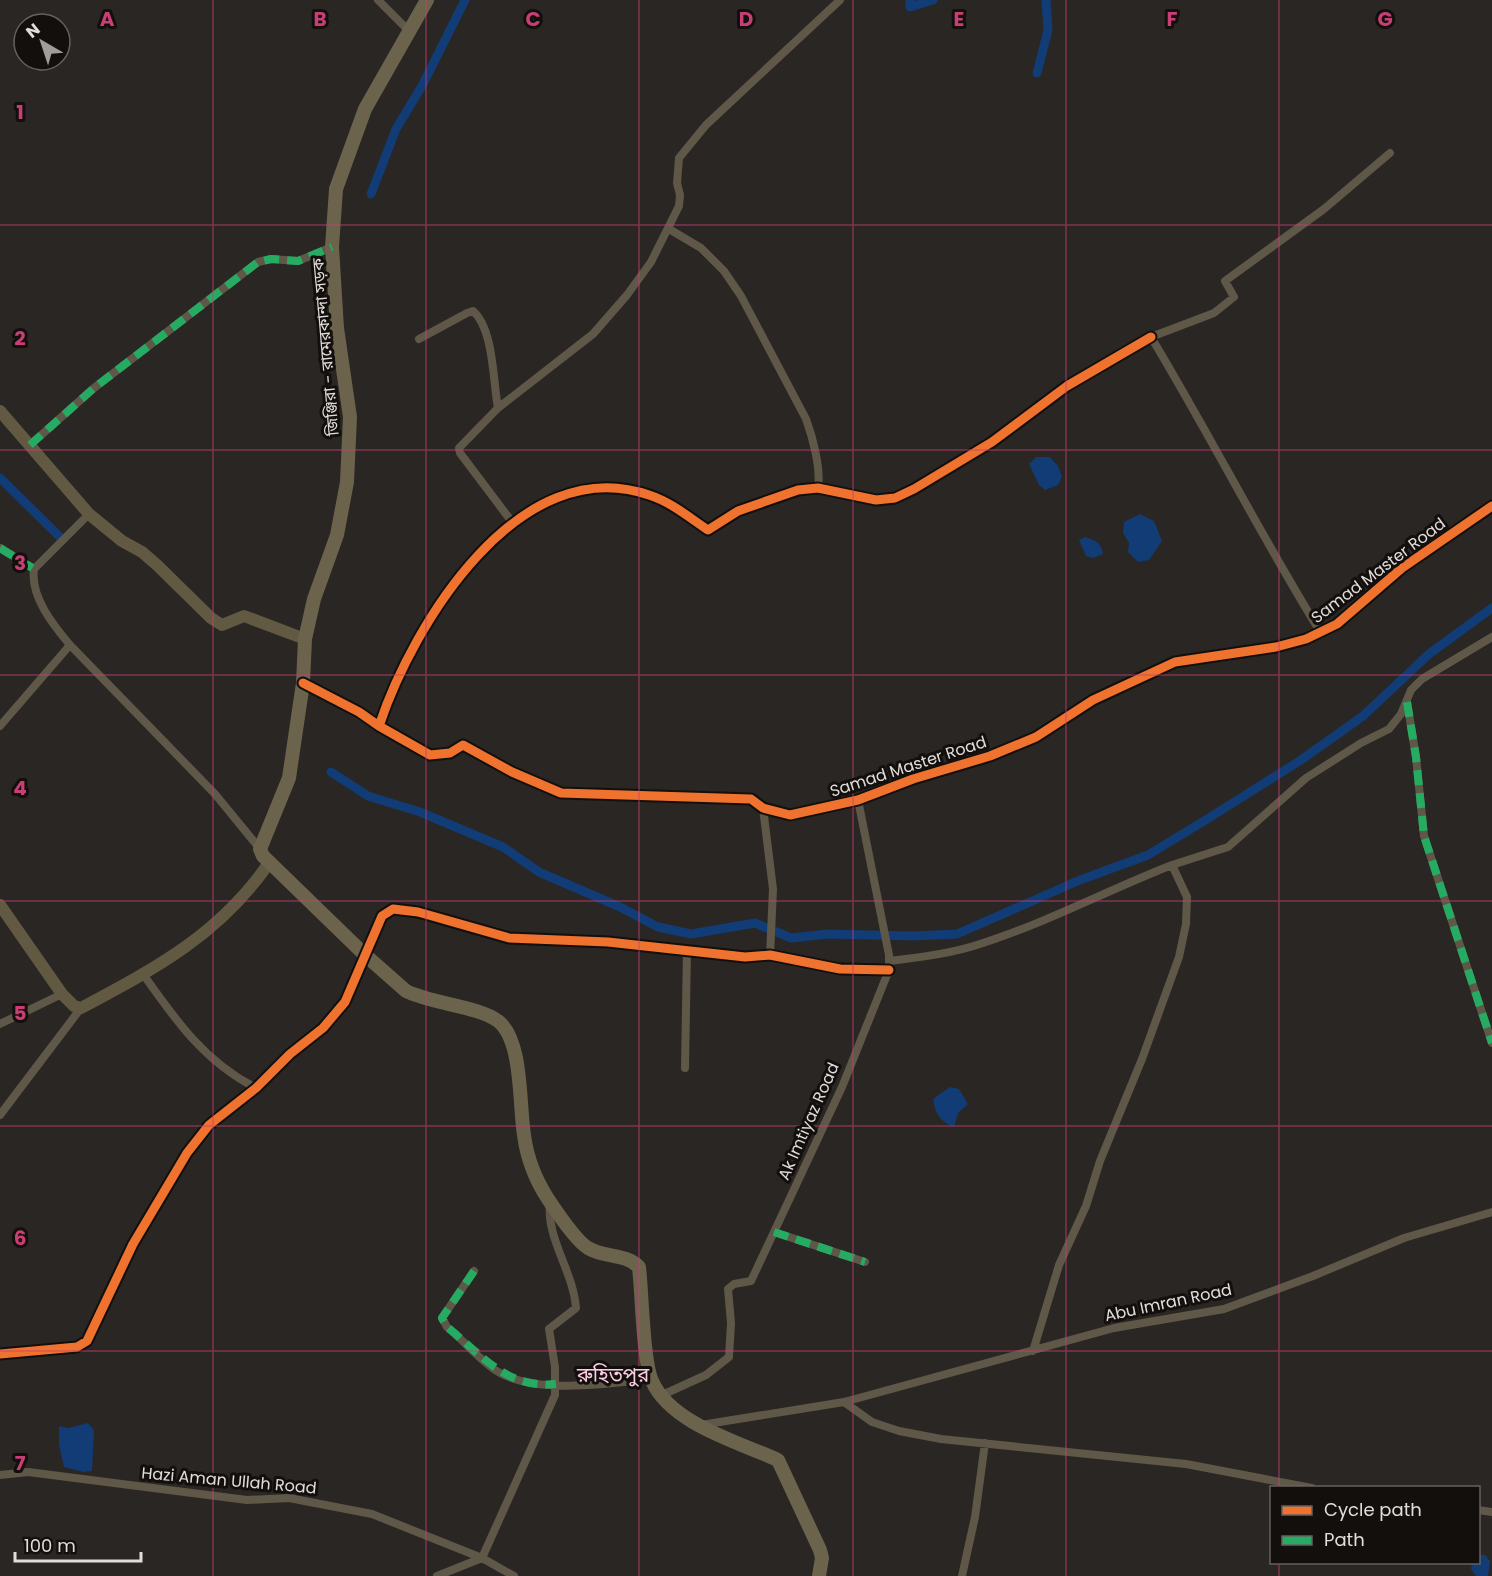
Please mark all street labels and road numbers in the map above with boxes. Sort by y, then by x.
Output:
street label: জিঞ্জিরা - রামেরকান্দা সড়ক [306,256,345,438]
street label: Samad Master Road [1306,512,1450,629]
street label: Samad Master Road [827,730,989,803]
street label: Ak Imtiyaz Road [772,1059,845,1184]
street label: Abu Imran Road [1102,1278,1234,1327]
street label: Hazi Aman Ullah Road [140,1461,317,1500]

